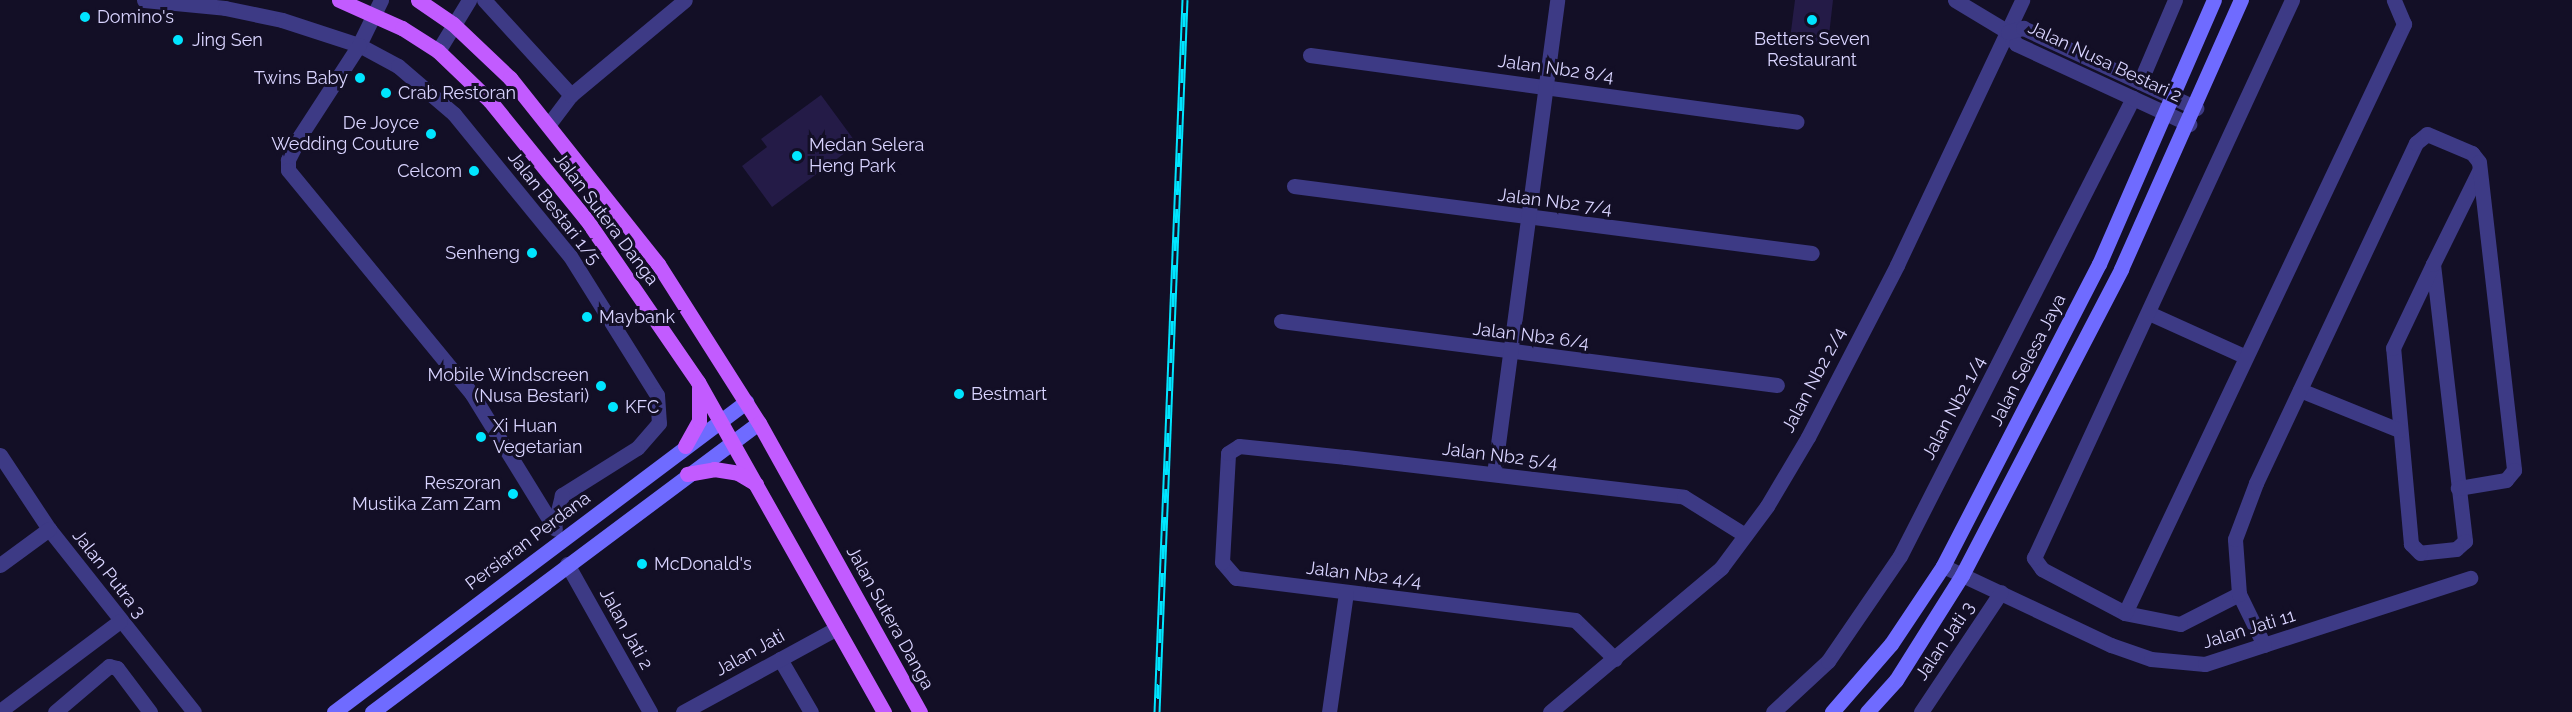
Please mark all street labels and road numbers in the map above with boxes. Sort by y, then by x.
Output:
street label: Jalan Nusa Bestari 2 [2025,17,2185,107]
street label: Jalan Nb2 8/4 [1497,50,1615,88]
street label: Jalan Bestari 1/5 [503,147,605,269]
street label: Jalan Sutera Danga [549,148,663,290]
street label: Jalan Nb2 7/4 [1497,184,1613,220]
street label: Jalan Selesa Jaya [1985,290,2071,430]
street label: Jalan Nb2 6/4 [1472,318,1590,354]
street label: Jalan Nb2 2/4 [1777,324,1851,436]
street label: Jalan Nb2 1/4 [1918,353,1990,463]
street label: Jalan Nb2 5/4 [1441,438,1559,474]
street label: Persiaran Perdana [461,487,595,595]
street label: Jalan Putra 3 [68,525,150,623]
street label: Jalan Sutera Danga [842,542,938,694]
street label: Jalan Nb2 4/4 [1305,557,1423,593]
street label: Jalan Jati 2 [595,584,657,674]
street label: Jalan Jati 3 [1911,597,1979,685]
street label: Jalan Jati 11 [2200,605,2298,653]
street label: Jalan Jati [711,625,789,681]

